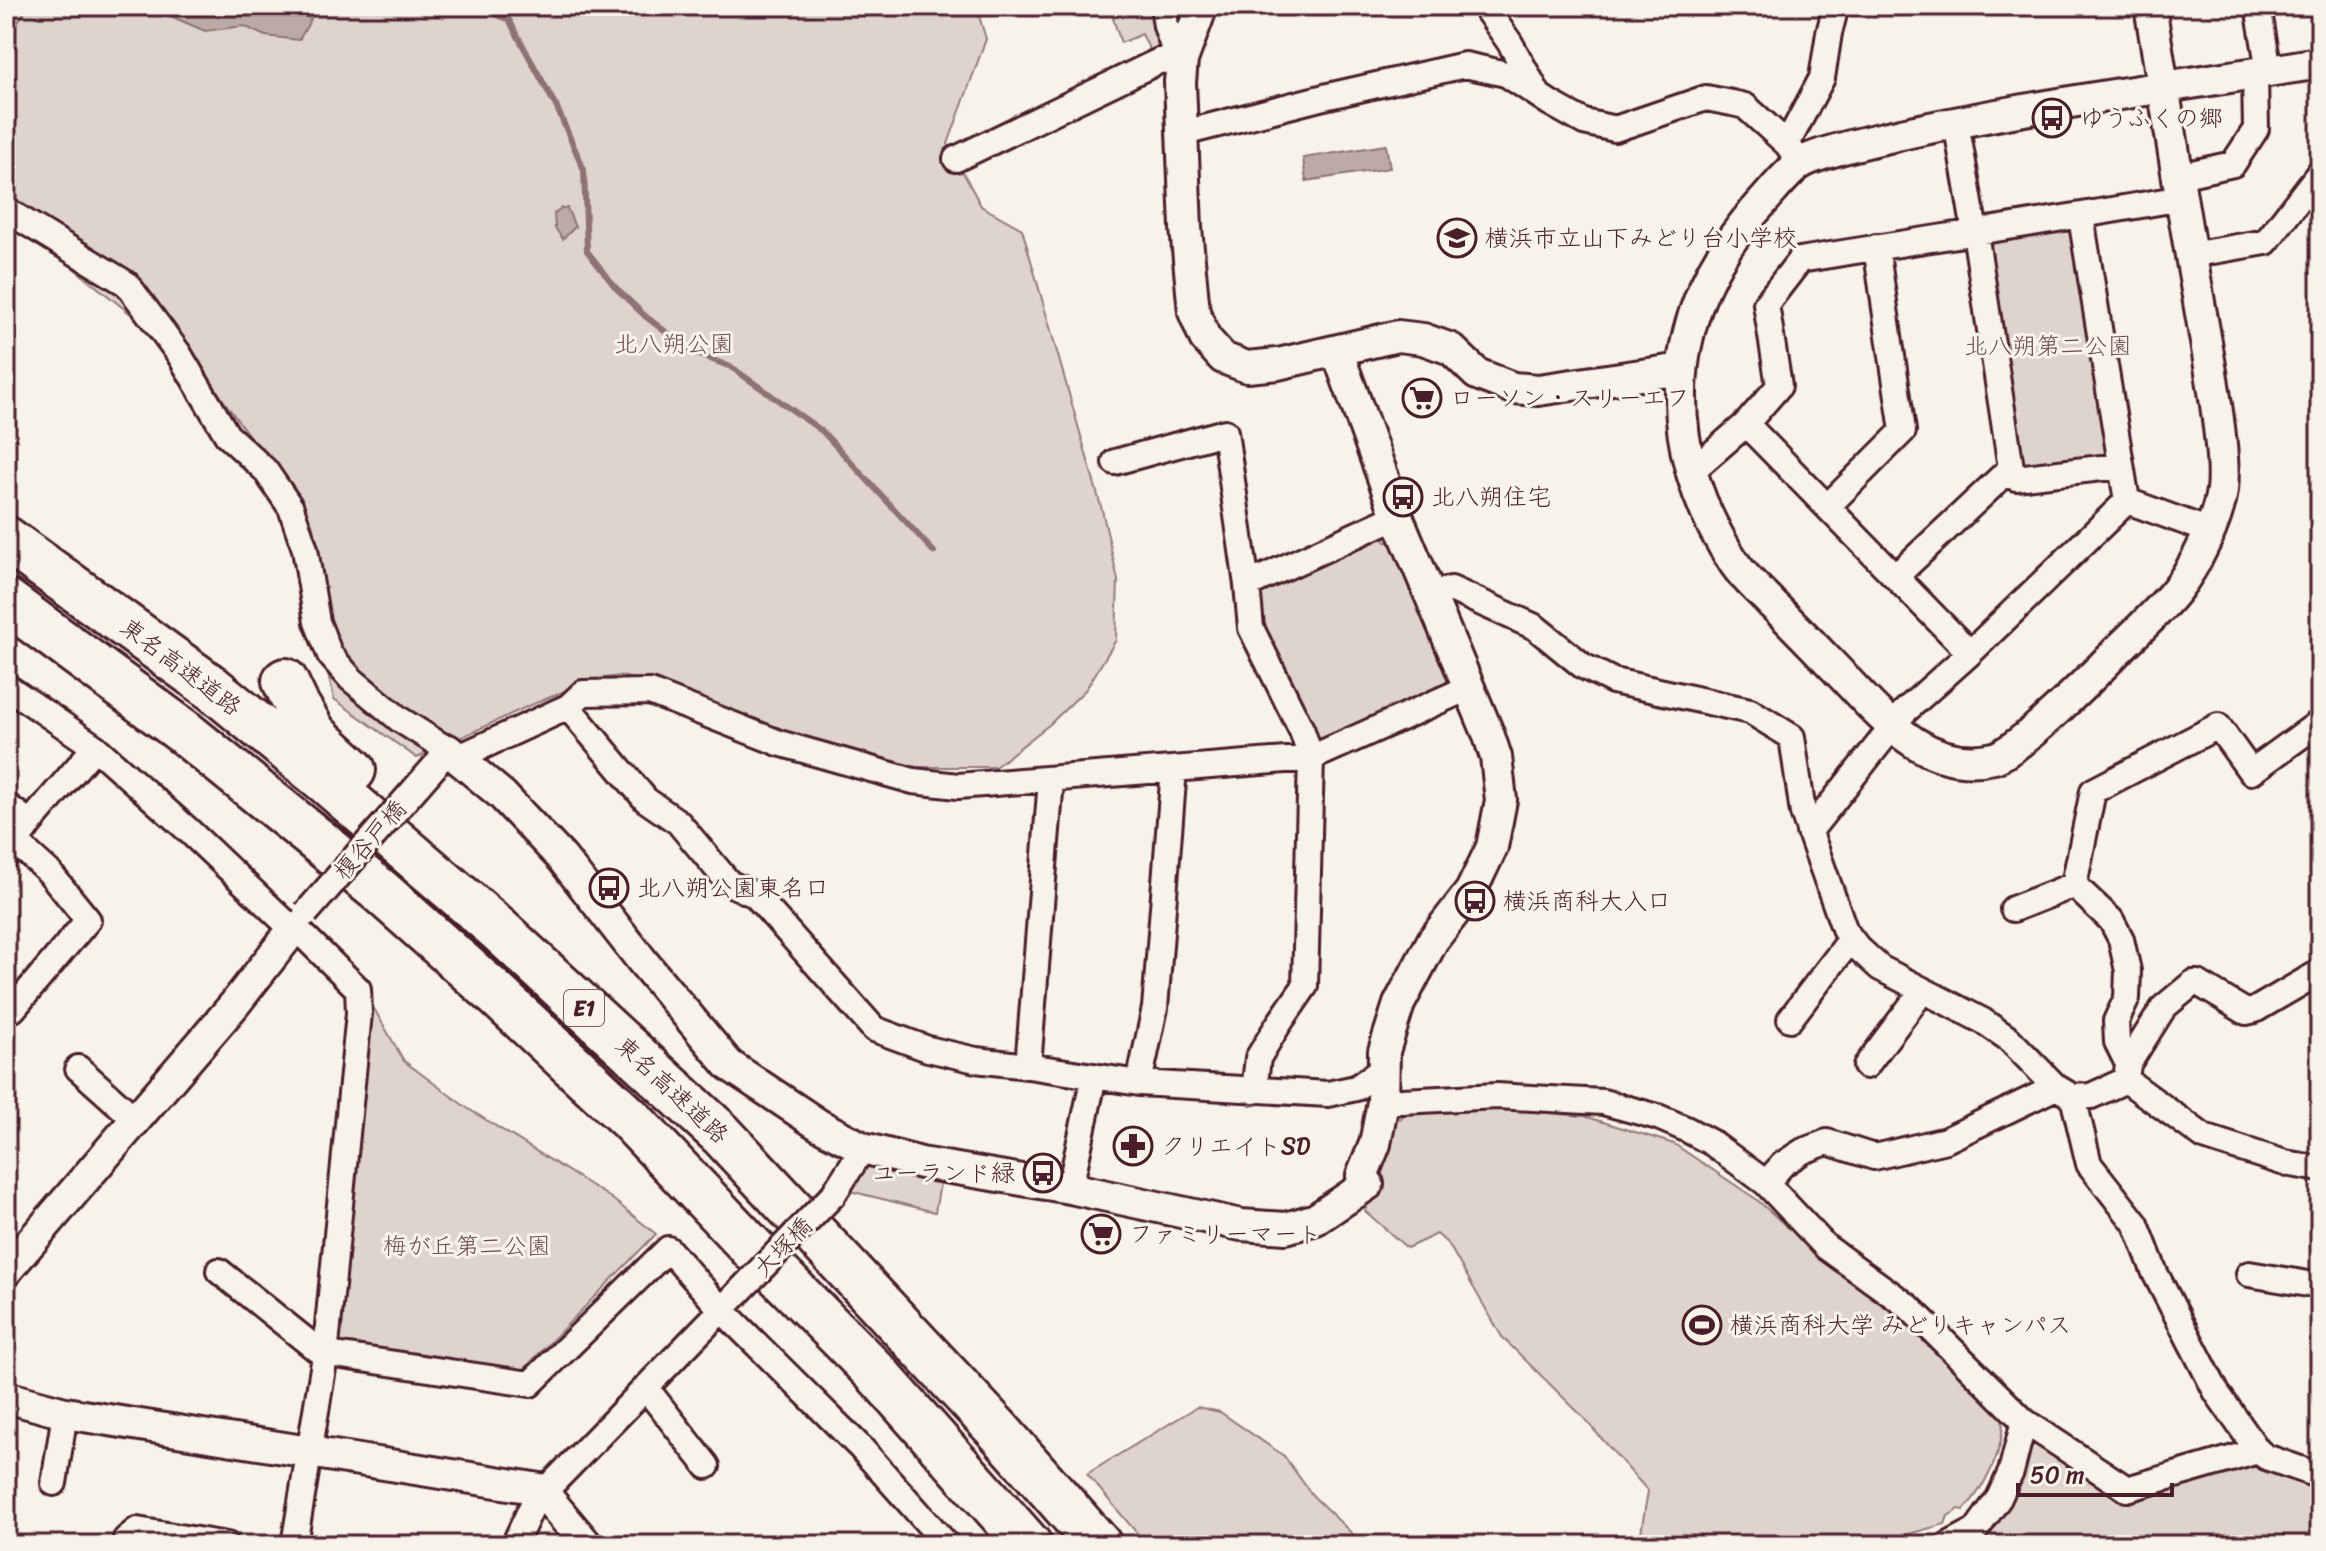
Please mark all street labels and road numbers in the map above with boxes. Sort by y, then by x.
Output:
street label: 東名高速道路 [111,607,251,727]
street label: 榎谷戸橋 [323,790,417,890]
road number: E1 [564,990,604,1026]
street label: 東名高速道路 [605,1026,739,1154]
street label: 大塚橋 [743,1207,823,1287]

